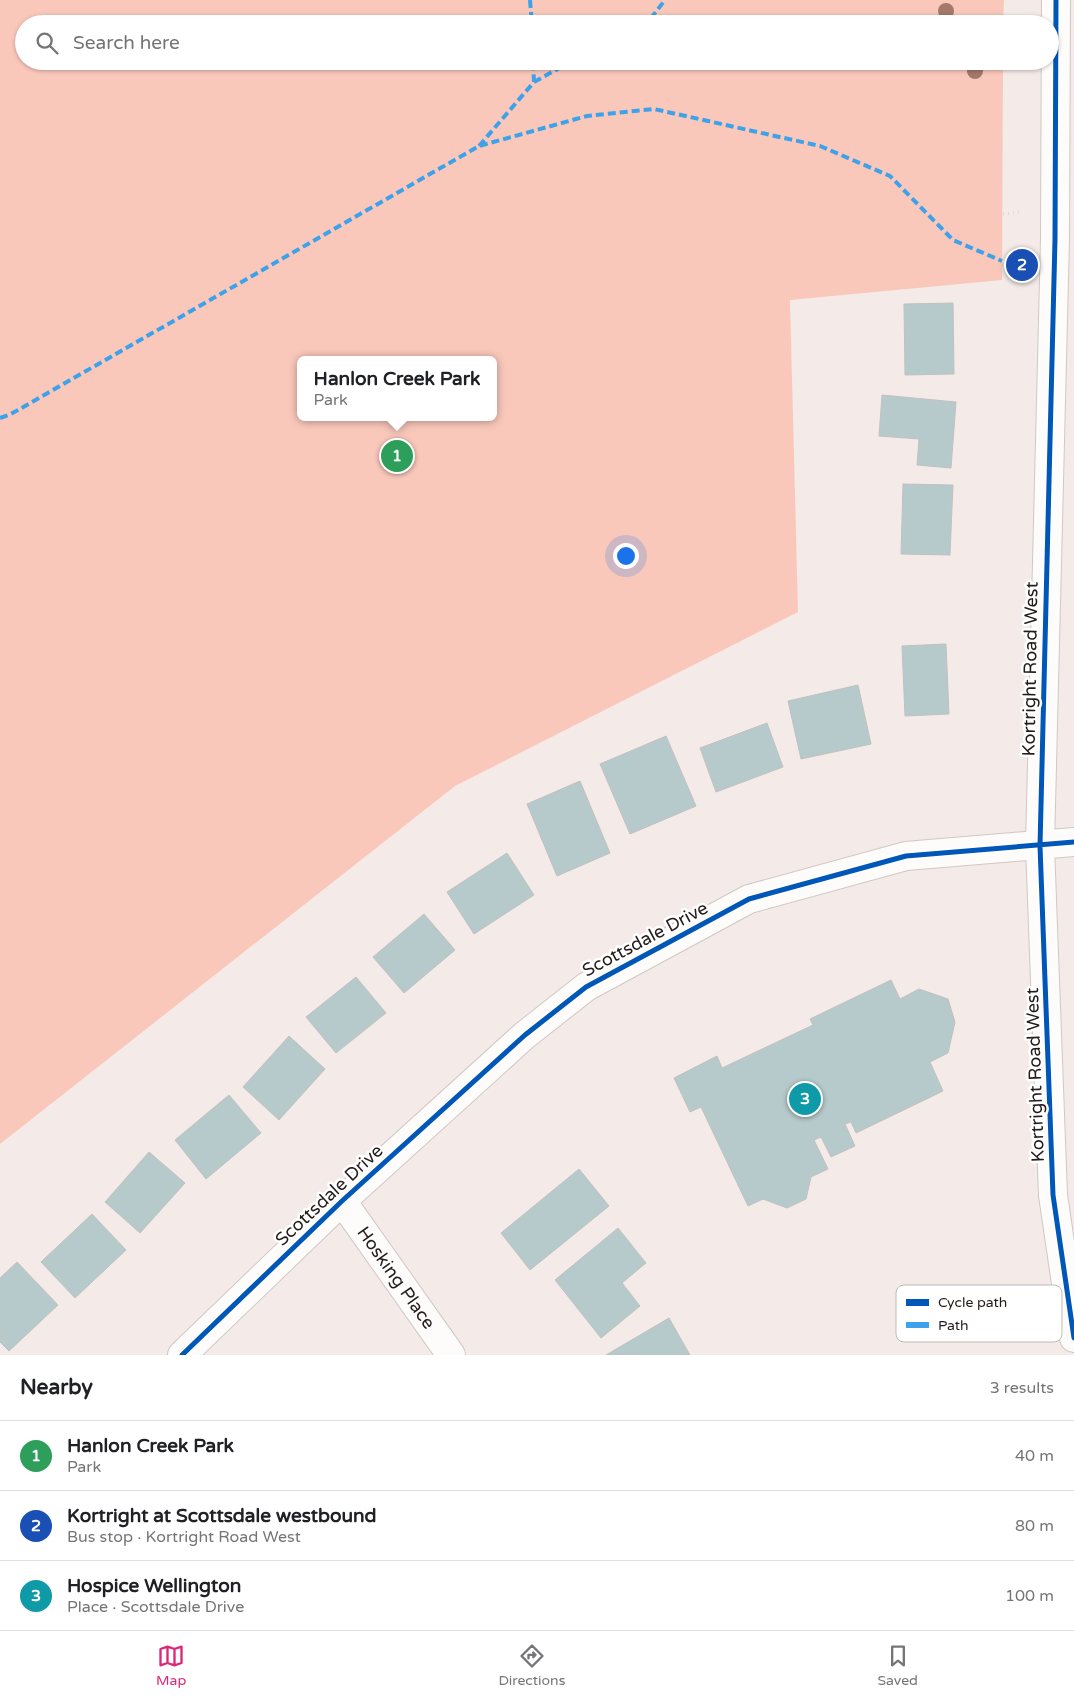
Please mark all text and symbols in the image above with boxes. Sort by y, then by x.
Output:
search box [15,15,1059,70]
icon: search [33,29,61,57]
text: Search here [73,32,180,54]
pin: 2 [1006,246,1038,284]
popup [297,356,497,421]
text: Hanlon Creek Park [314,368,480,390]
text: Park [314,390,348,410]
pin: 1 [381,437,413,475]
your location [613,543,639,569]
street label: Kortright Road West [1017,581,1043,757]
street label: Scottsdale Drive [578,897,712,981]
street label: Kortright Road West [1021,987,1049,1163]
pin: 3 [789,1080,821,1118]
street label: Scottsdale Drive [271,1140,387,1250]
street label: Hosking Place [352,1222,440,1333]
legend [896,1285,1062,1342]
text: Cycle path [938,1294,1007,1311]
text: Path [938,1317,969,1334]
text: Nearby [20,1375,93,1400]
text: 3 results [990,1378,1054,1398]
text: Hanlon Creek Park [67,1435,234,1457]
text: 1 [31,1446,41,1466]
text: 40 m [1015,1446,1054,1466]
text: Park [67,1457,101,1477]
text: Kortright at Scottsdale westbound [67,1505,377,1527]
text: 2 [31,1516,41,1536]
text: 80 m [1015,1516,1054,1536]
text: Bus stop · Kortright Road West [67,1527,301,1547]
text: Hospice Wellington [67,1575,241,1597]
text: 3 [31,1586,41,1606]
text: 100 m [1005,1586,1054,1606]
text: Place · Scottsdale Drive [67,1597,244,1617]
tab: Map [156,1642,186,1689]
tab: Directions [498,1642,565,1689]
tab: Saved [877,1642,918,1689]

